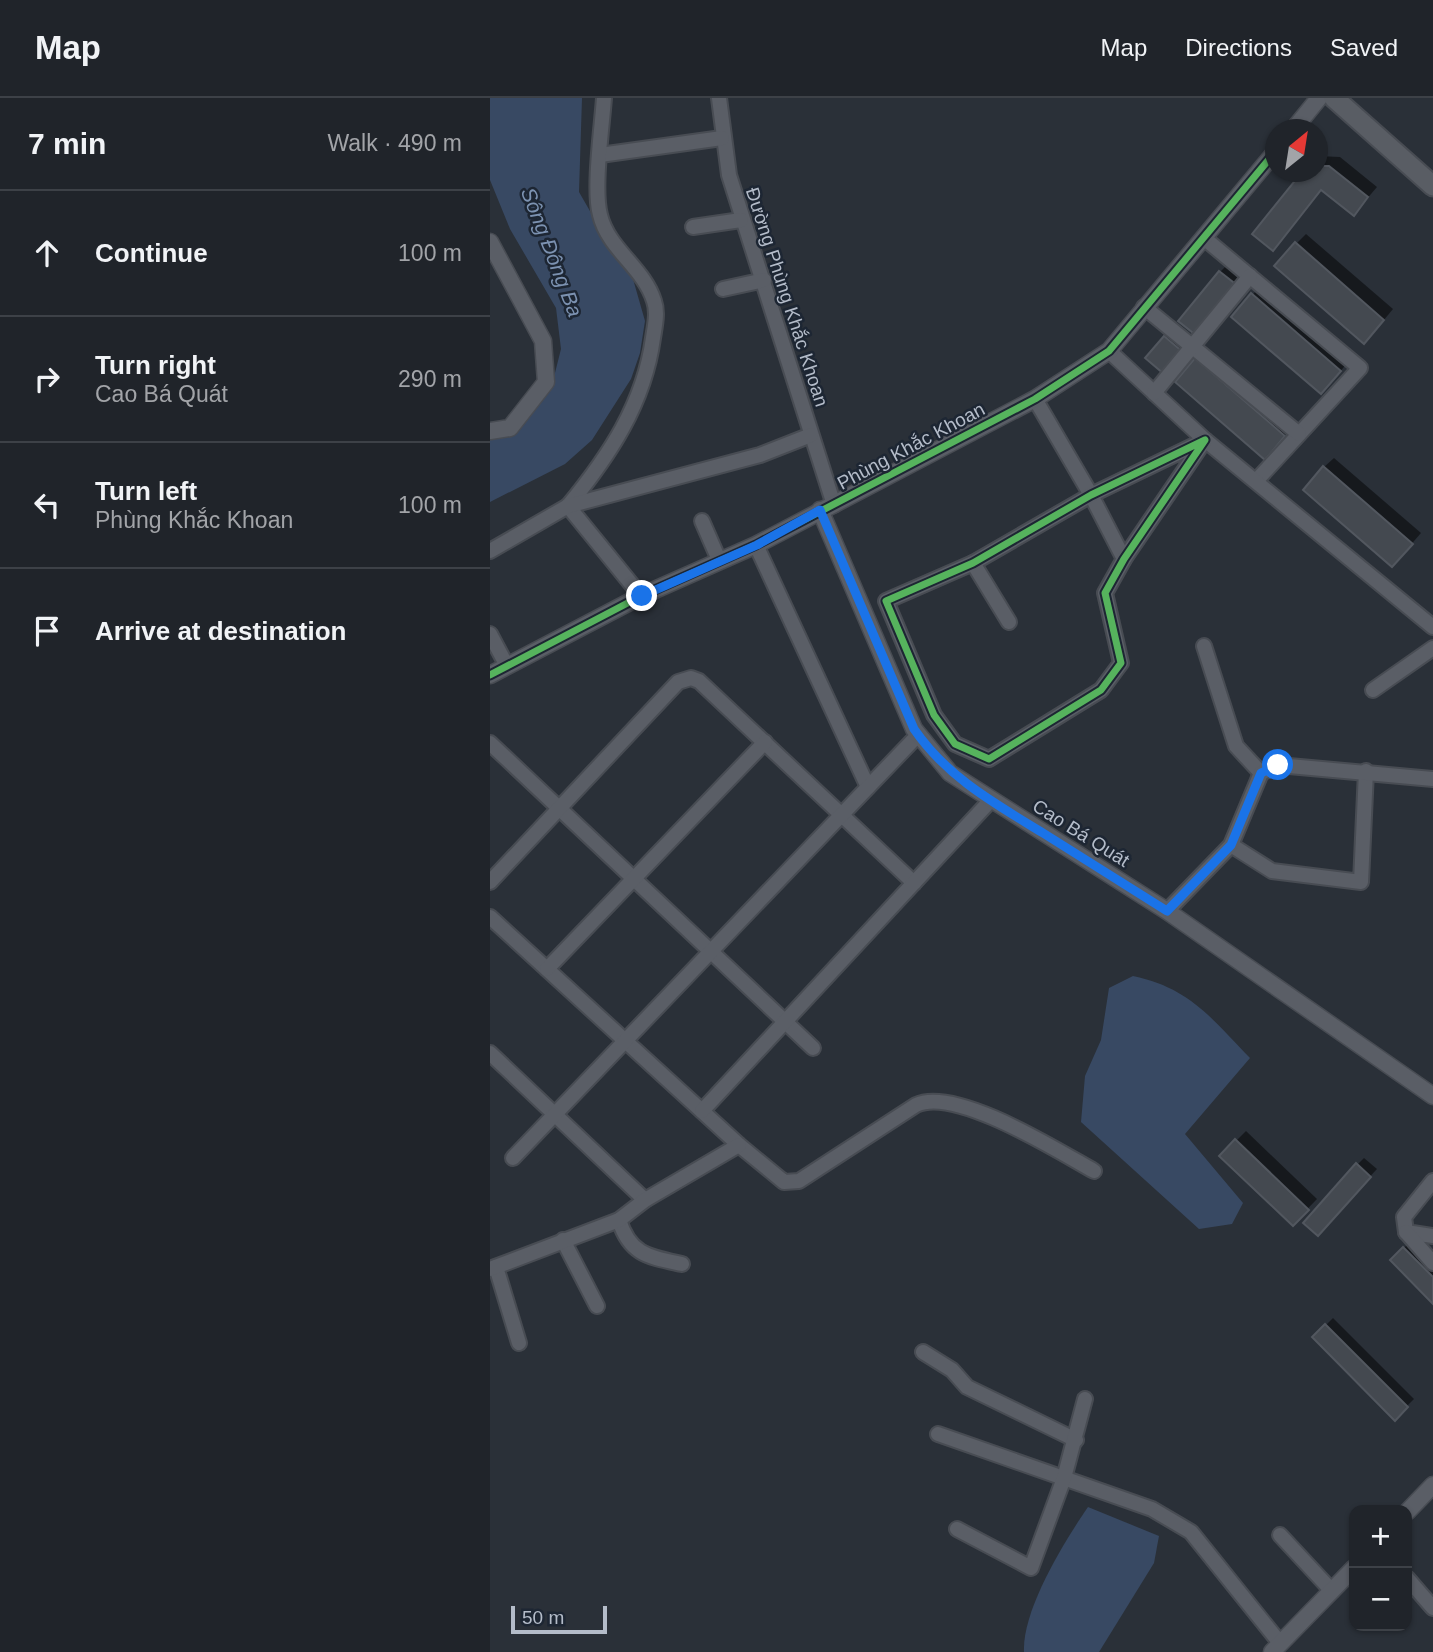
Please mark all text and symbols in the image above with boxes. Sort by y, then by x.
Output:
text: Map [35,29,101,66]
text: Map [1101,34,1147,61]
text: Directions [1185,34,1292,61]
text: Saved [1330,34,1398,61]
north arrow [1265,119,1328,182]
text: 7 min [28,127,106,160]
text: Walk · 490 m [327,130,462,156]
water label: Sông Đông Ba [517,184,587,320]
street label: Đường Phùng Khắc Khoan [742,185,832,409]
icon: ahead [28,234,66,272]
text: Continue [95,238,208,268]
text: 100 m [398,240,462,266]
text: Turn right [95,350,216,380]
icon: right [28,360,66,398]
text: 290 m [398,366,462,392]
text: Cao Bá Quát [95,381,228,407]
street label: Phùng Khắc Khoan [834,398,988,494]
text: Turn left [95,476,197,506]
icon: left [28,486,66,524]
text: 100 m [398,492,462,518]
text: Phùng Khắc Khoan [95,507,293,533]
route end [626,580,657,611]
icon: arrive [28,612,66,650]
text: Arrive at destination [95,616,346,646]
route start [1262,749,1293,780]
street label: Cao Bá Quát [1029,795,1134,871]
map controls [1349,1505,1412,1631]
button: + [1349,1505,1412,1568]
button: − [1349,1568,1412,1631]
scale bar [511,1603,607,1635]
text: 50 m [522,1607,564,1628]

